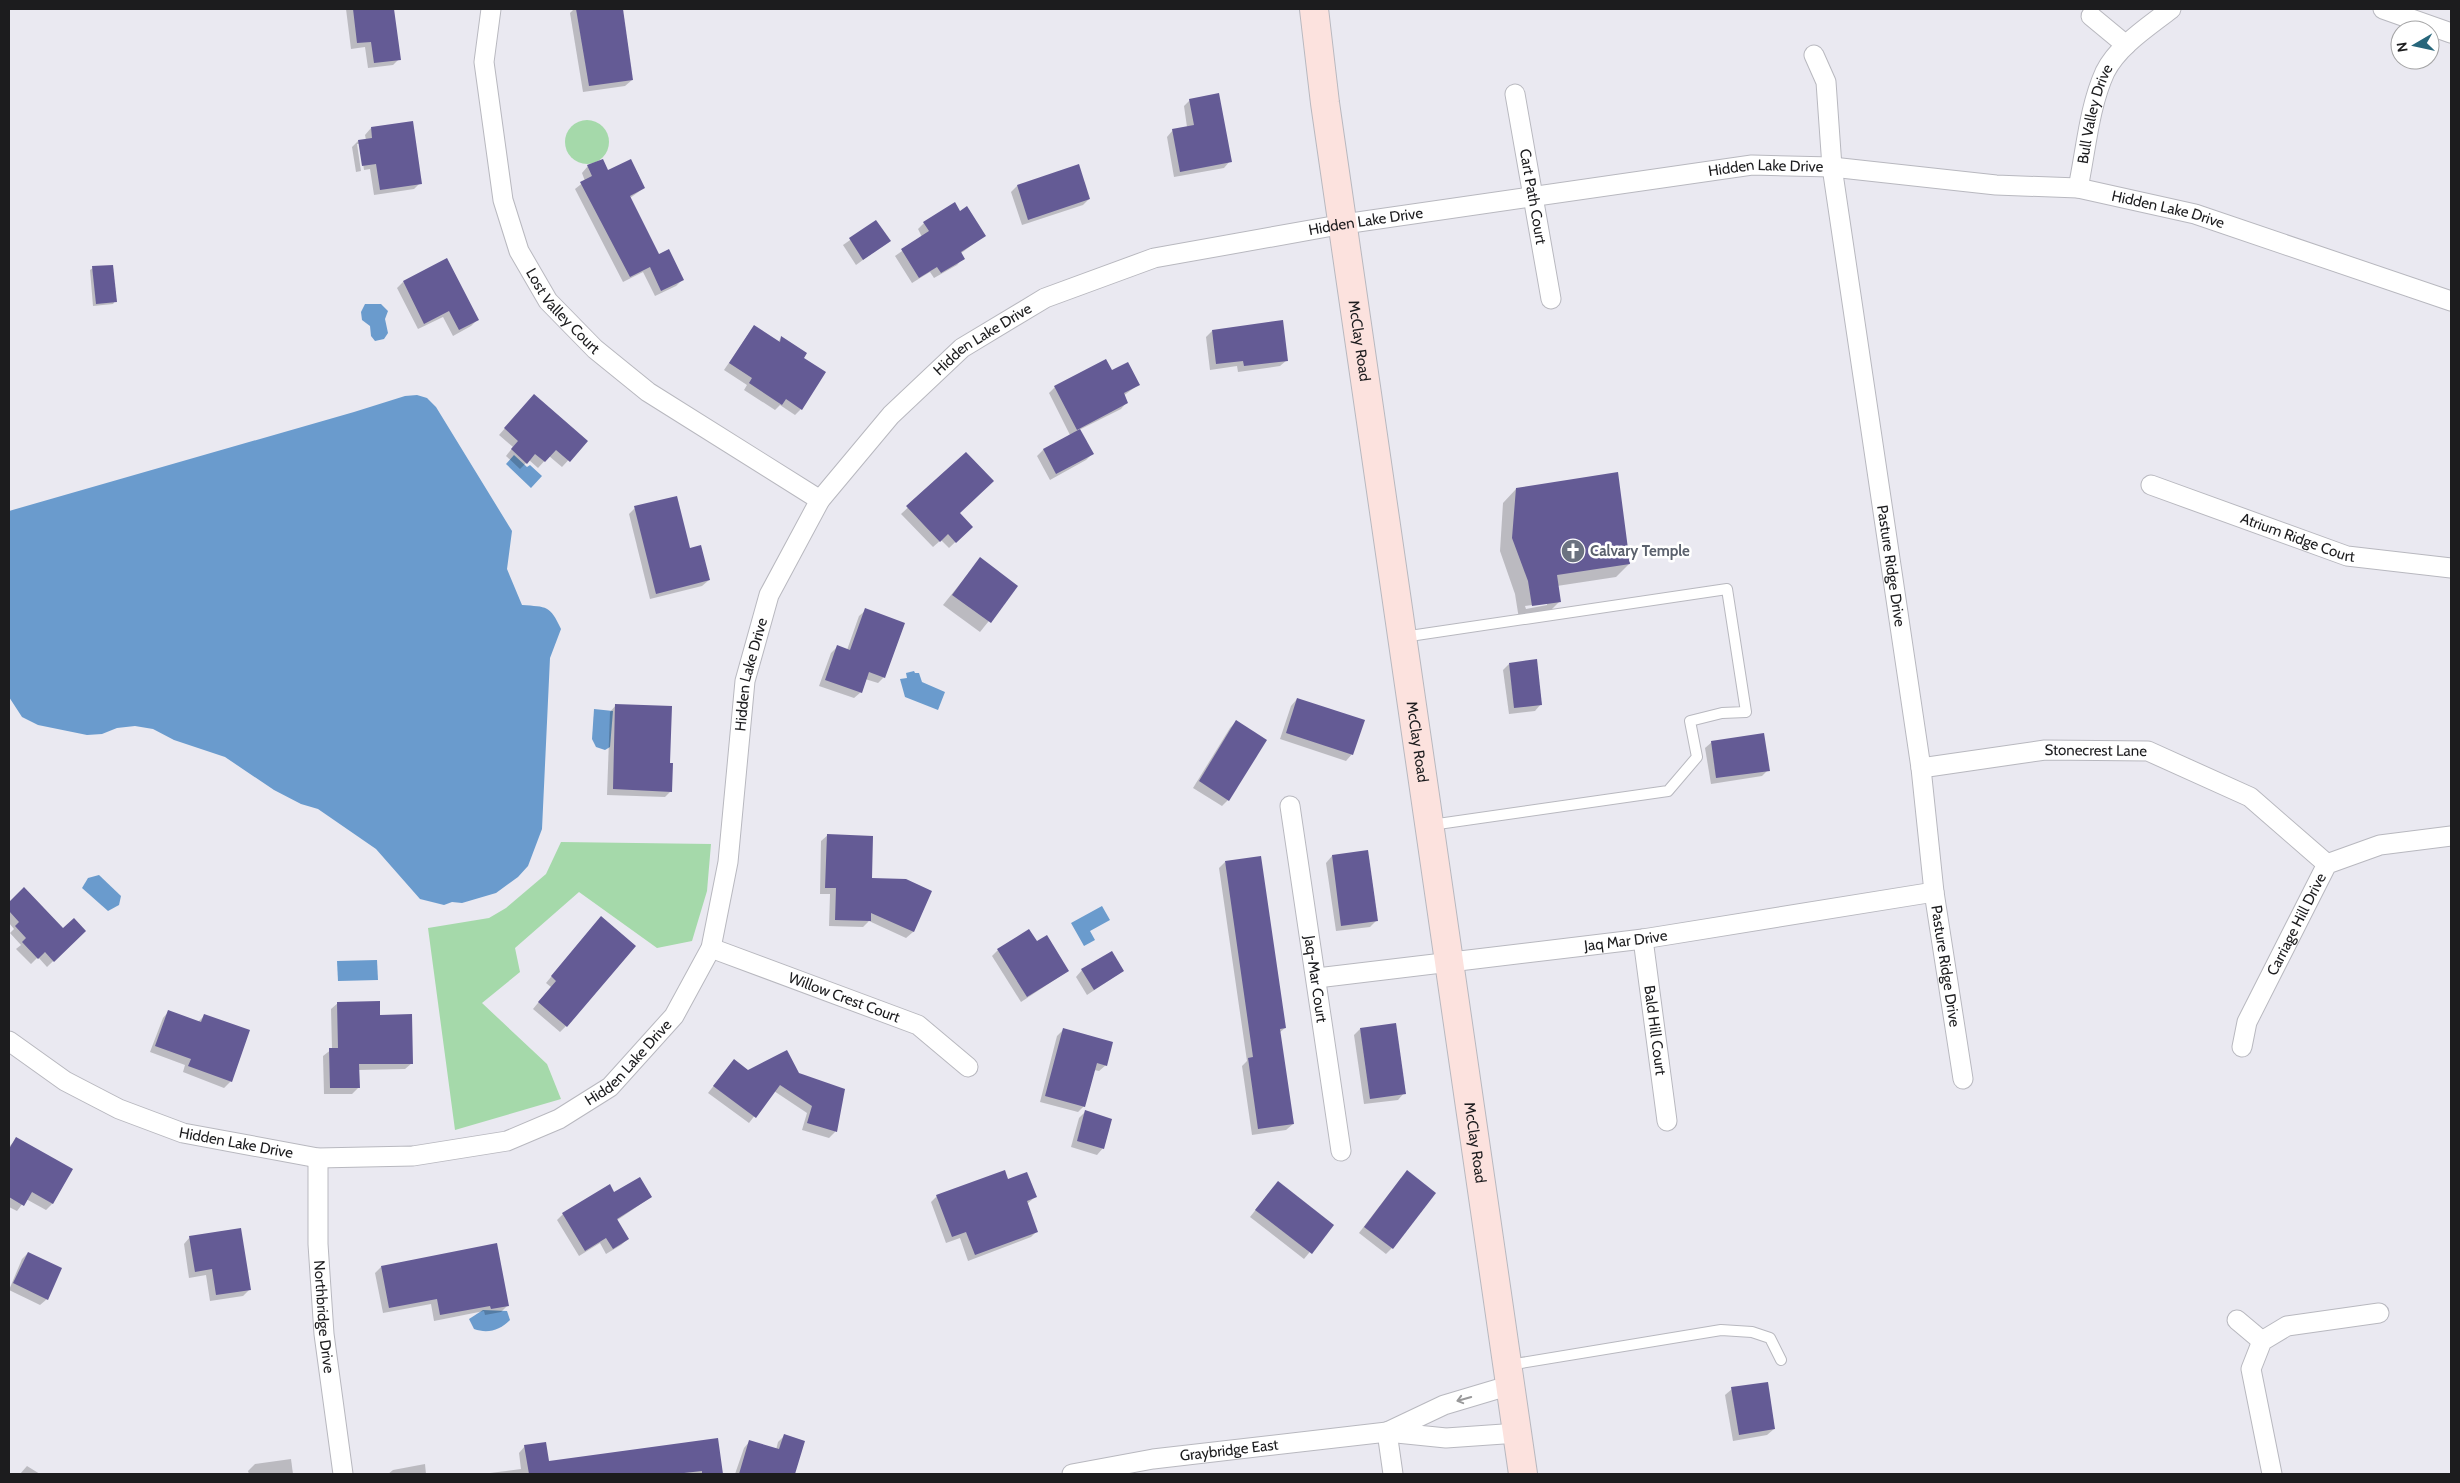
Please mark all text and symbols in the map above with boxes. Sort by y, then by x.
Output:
north arrow [2390,20,2440,70]
text: N [2392,41,2412,53]
street label: Bull Valley Drive [2074,61,2117,165]
street label: Cart Path Court [1516,147,1550,246]
street label: Hidden Lake Drive [1707,156,1824,180]
street label: Hidden Lake Drive [2110,187,2227,232]
street label: Hidden Lake Drive [1307,204,1424,239]
street label: Lost Valley Court [522,265,603,358]
street label: Hidden Lake Drive [930,299,1035,379]
street label: McClay Road [1345,299,1374,383]
street label: Pasture Ridge Drive [1873,504,1909,628]
street label: Atrium Ridge Court [2238,509,2356,566]
church icon: Calvary Temple [1560,538,1586,564]
place label: Calvary Temple [1590,542,1690,560]
street label: Hidden Lake Drive [731,616,771,732]
street label: McClay Road [1402,700,1432,784]
street label: Stonecrest Lane [2044,741,2147,760]
street label: Carriage Hill Drive [2263,870,2330,979]
street label: Pasture Ridge Drive [1927,904,1964,1029]
street label: Jaq Mar Drive [1582,926,1669,955]
street label: Jaq-Mar Court [1300,933,1331,1024]
street label: Willow Crest Court [786,969,902,1026]
street label: Bald Hill Court [1640,984,1670,1076]
street label: Hidden Lake Drive [582,1016,676,1109]
street label: McClay Road [1460,1101,1490,1184]
street label: Hidden Lake Drive [178,1123,295,1162]
street label: Northbridge Drive [310,1260,338,1375]
one-way arrow [1456,1394,1472,1404]
street label: Graybridge East [1179,1436,1279,1465]

